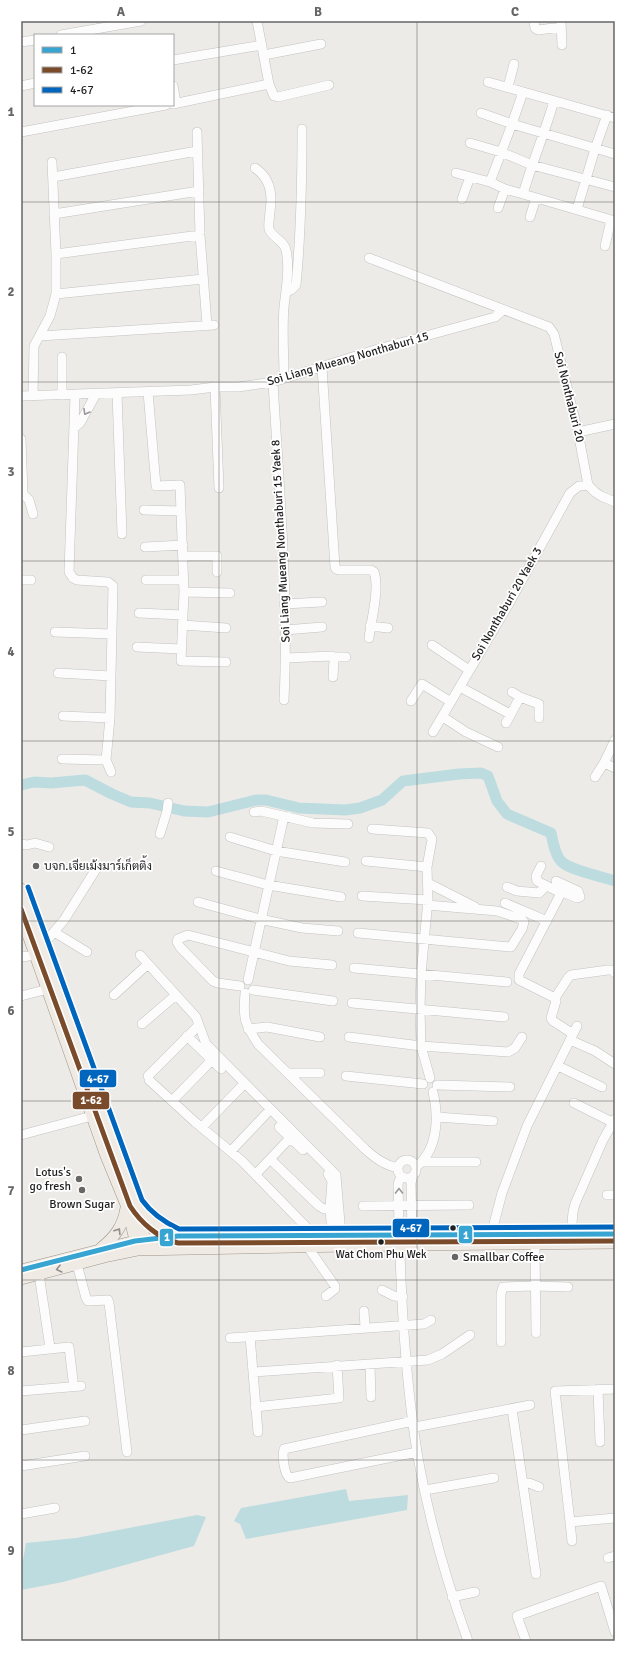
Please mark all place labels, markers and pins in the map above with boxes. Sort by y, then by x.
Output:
place label: บจก.เจียเม้งมาร์เก็ตติ้ง [44,855,152,874]
marker: บจก.เจียเม้งมาร์เก็ตติ้ง [31,861,41,871]
place label: Lotus's go fresh [30,1165,71,1194]
marker: Lotus's go fresh [74,1174,84,1184]
marker: Brown Sugar [77,1185,87,1195]
place label: Brown Sugar [49,1197,115,1212]
unlabelled marker [448,1223,458,1233]
marker: Wat Chom Phu Wek [376,1237,386,1247]
place label: Wat Chom Phu Wek [336,1248,427,1261]
place label: Smallbar Coffee [463,1250,545,1265]
marker: Smallbar Coffee [450,1252,460,1262]

